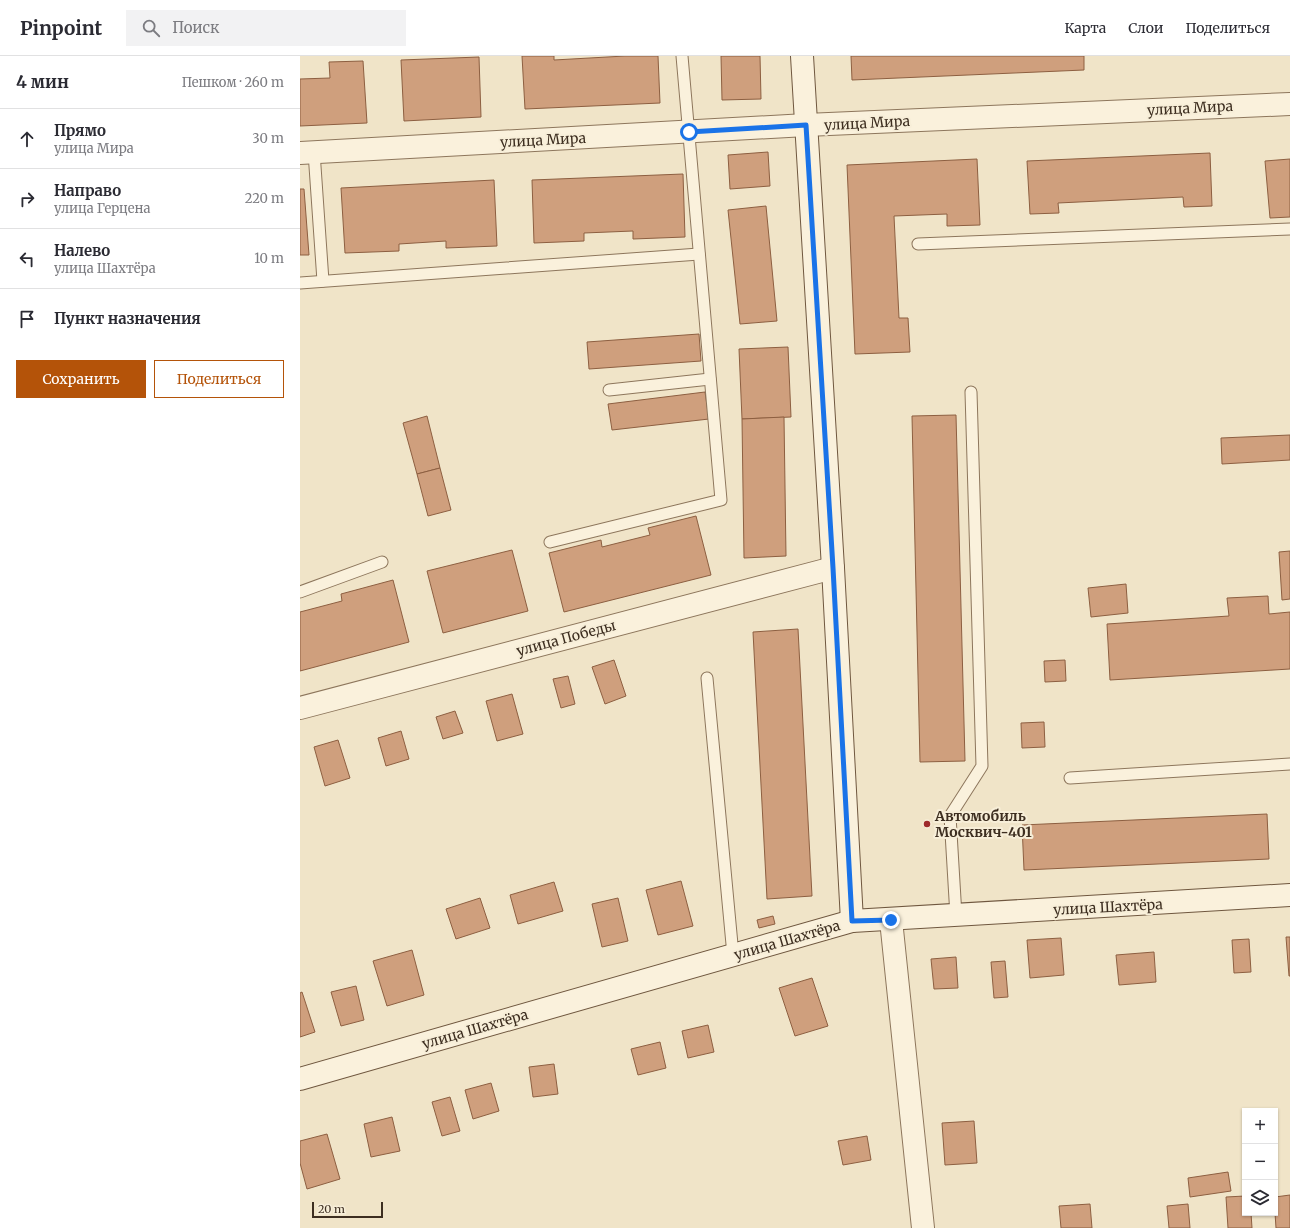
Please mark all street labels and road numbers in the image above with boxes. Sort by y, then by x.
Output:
street label: улица Мира [1147,97,1234,119]
street label: улица Мира [824,112,911,134]
street label: улица Мира [500,129,587,151]
street label: улица Победы [514,616,618,660]
street label: улица Шахтёра [1053,895,1164,919]
street label: улица Шахтёра [732,916,843,964]
street label: улица Шахтёра [420,1005,531,1053]

